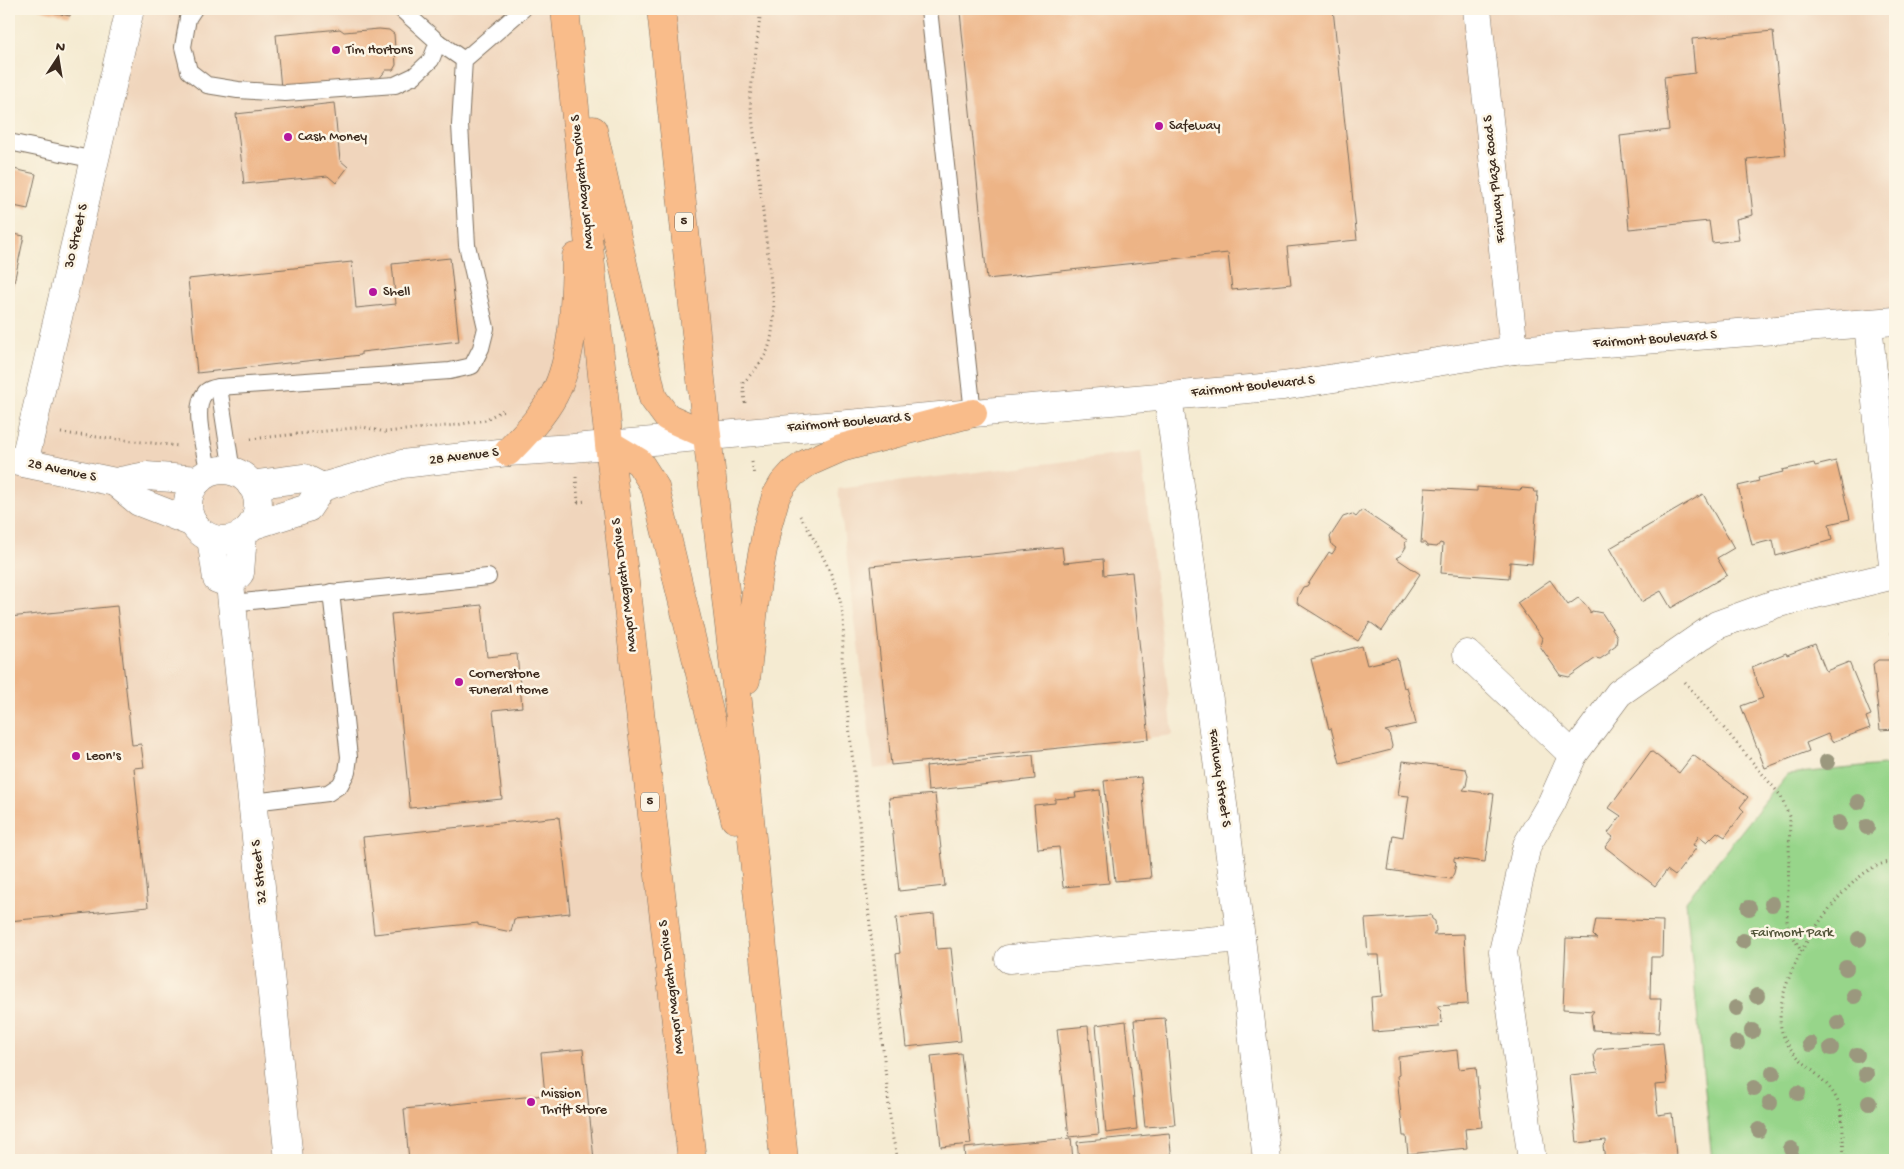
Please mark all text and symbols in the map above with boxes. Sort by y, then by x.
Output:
north arrow [32,32,82,82]
text: N [54,38,66,57]
place label: Tim Hortons [345,42,414,59]
marker: Tim Hortons [330,44,342,56]
street label: Mayor Magrath Drive S [567,113,599,250]
street label: Fairway Plaza Road S [1480,114,1510,245]
place label: Safeway [1169,118,1220,135]
marker: Safeway [1153,120,1165,132]
place label: Cash Money [298,129,367,146]
marker: Cash Money [282,131,294,143]
street label: 30 Street S [61,202,93,271]
road number: 5 [675,212,693,232]
place label: Shell [383,284,410,301]
marker: Shell [367,286,379,298]
street label: Fairmont Boulevard S [1592,327,1718,353]
street label: Fairmont Boulevard S [1189,372,1316,402]
street label: Fairmont Boulevard S [785,409,912,437]
street label: 28 Avenue S [428,444,500,470]
street label: 28 Avenue S [26,455,98,487]
street label: Mayor Magrath Drive S [608,516,642,653]
place label: Cornerstone Funeral Home [468,666,549,699]
marker: Cornerstone Funeral Home [453,676,465,688]
street label: Fairway Street S [1204,727,1234,829]
place label: Leon's [86,748,122,765]
marker: Leon's [70,750,82,762]
road number: 5 [641,792,659,812]
street label: 32 Street S [248,838,272,906]
street label: Mayor Magrath Drive S [655,918,689,1055]
park label: Fairmont Park [1750,925,1835,942]
place label: Mission Thrift Store [540,1086,608,1119]
marker: Mission Thrift Store [525,1096,537,1108]

